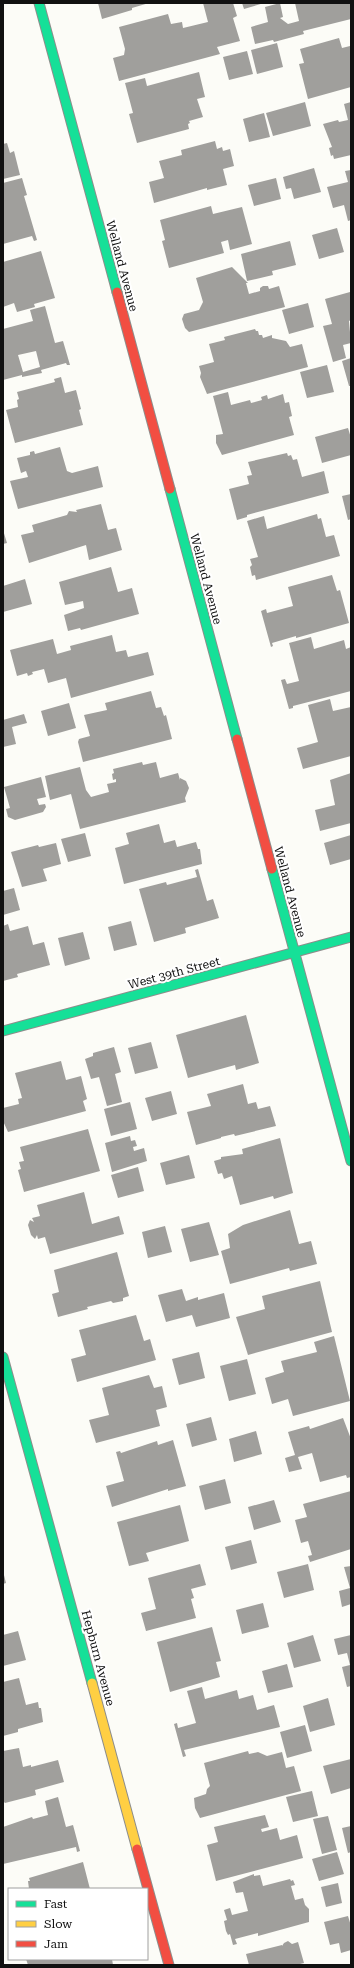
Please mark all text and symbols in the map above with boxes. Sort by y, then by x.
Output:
street label: Welland Avenue [103,219,141,313]
street label: Welland Avenue [187,532,225,626]
street label: Welland Avenue [271,845,309,939]
street label: West 39th Street [126,954,222,992]
street label: Hepburn Avenue [79,1609,118,1708]
legend [8,1888,148,1960]
text: Fast [44,1897,68,1911]
text: Slow [44,1917,72,1931]
text: Jam [44,1937,68,1951]

